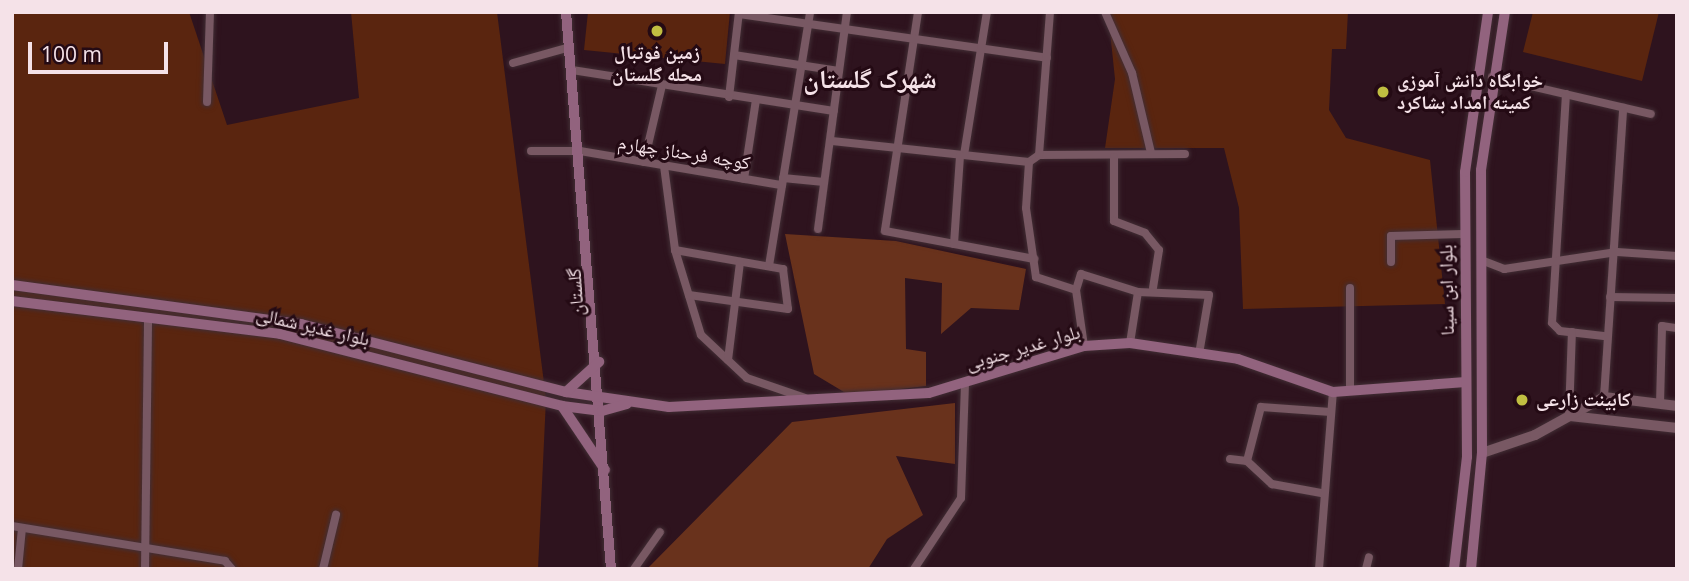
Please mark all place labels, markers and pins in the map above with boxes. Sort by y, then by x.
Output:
marker: زمین فوتبال محله گلستان [649,23,665,39]
place label: زمین فوتبال محله گلستان [612,42,702,86]
place label: خوابگاه دانش آموزی کمیته امداد بشاکرد [1397,70,1543,114]
marker: خوابگاه دانش آموزی کمیته امداد بشاکرد [1375,84,1391,100]
place label: کابینت زارعی [1536,389,1631,411]
marker: کابینت زارعی [1514,392,1530,408]

